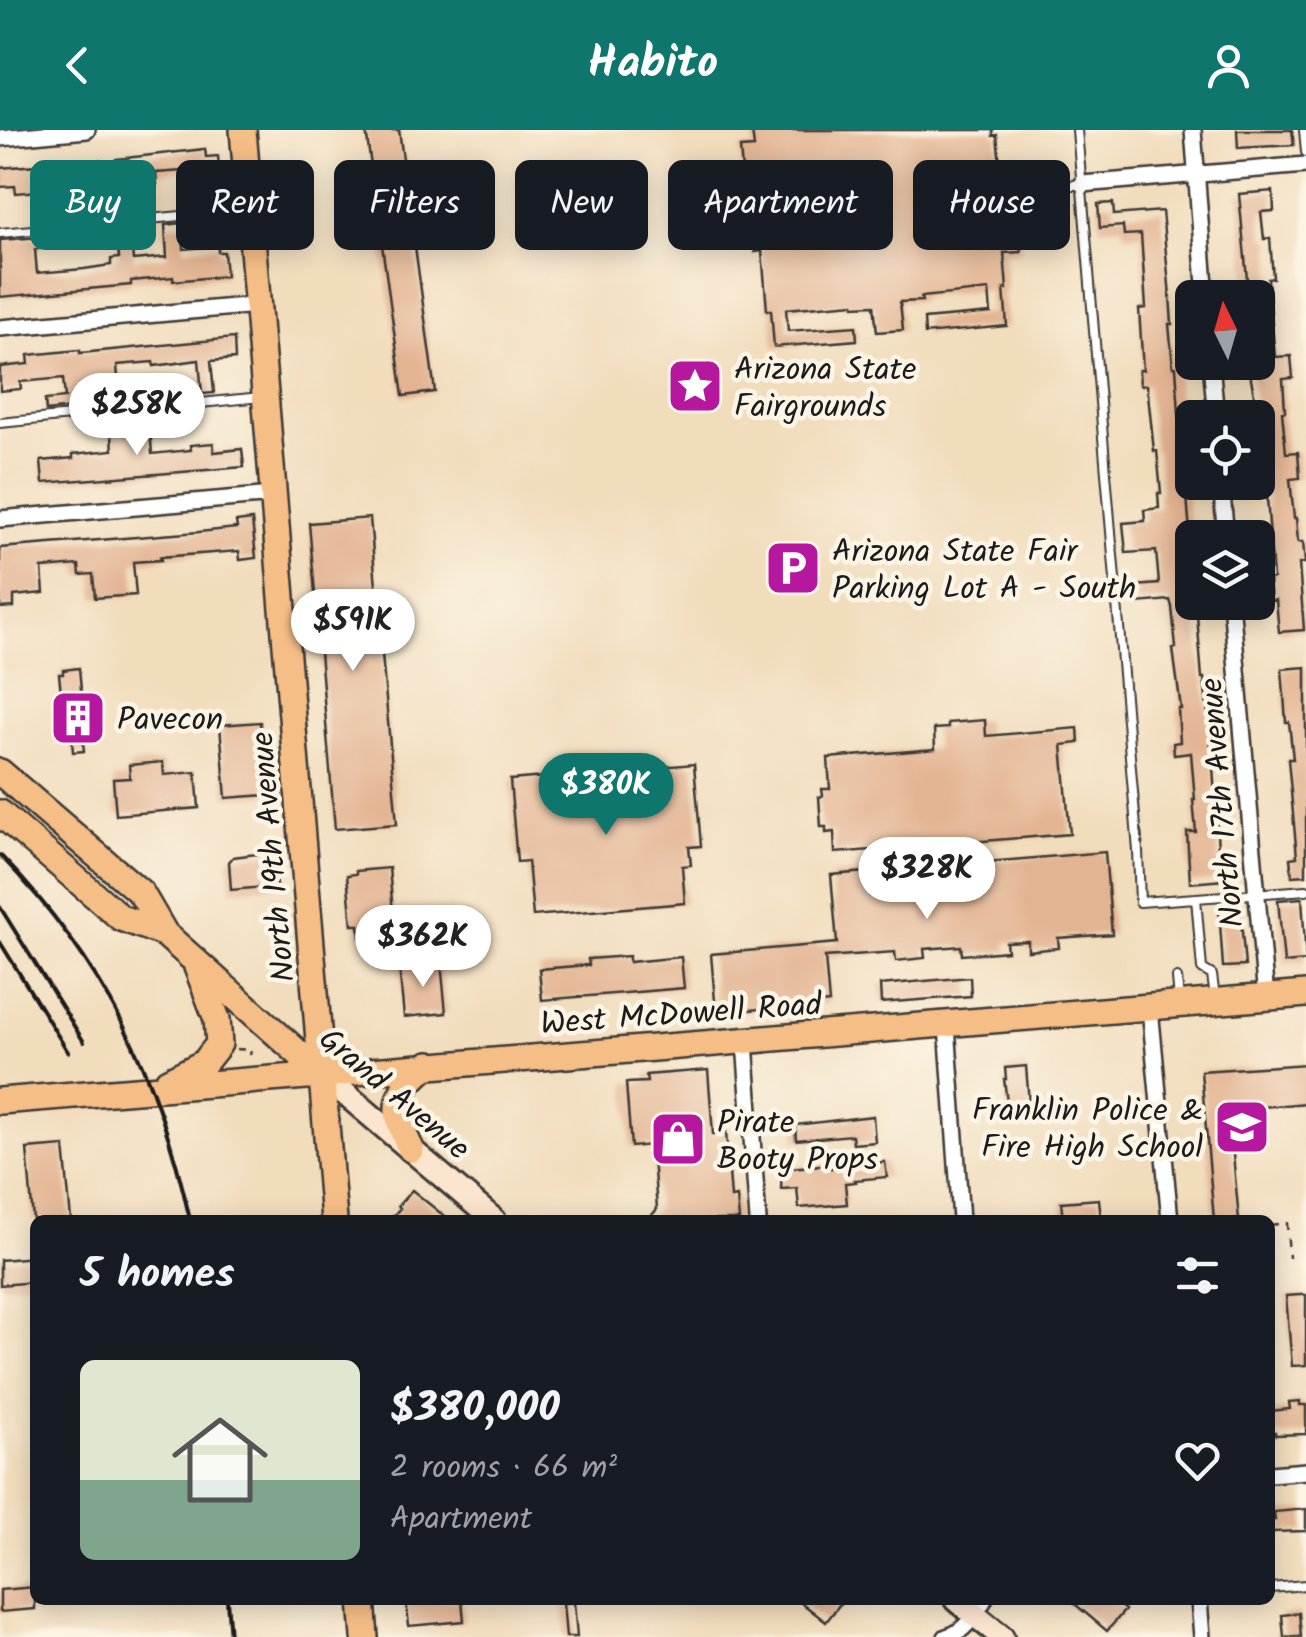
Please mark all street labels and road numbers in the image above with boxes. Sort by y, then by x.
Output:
street label: North 17th Avenue [1187,676,1260,930]
street label: North 19th Avenue [238,729,311,984]
street label: West McDowell Road [539,980,824,1051]
street label: Grand Avenue [306,1016,481,1174]

